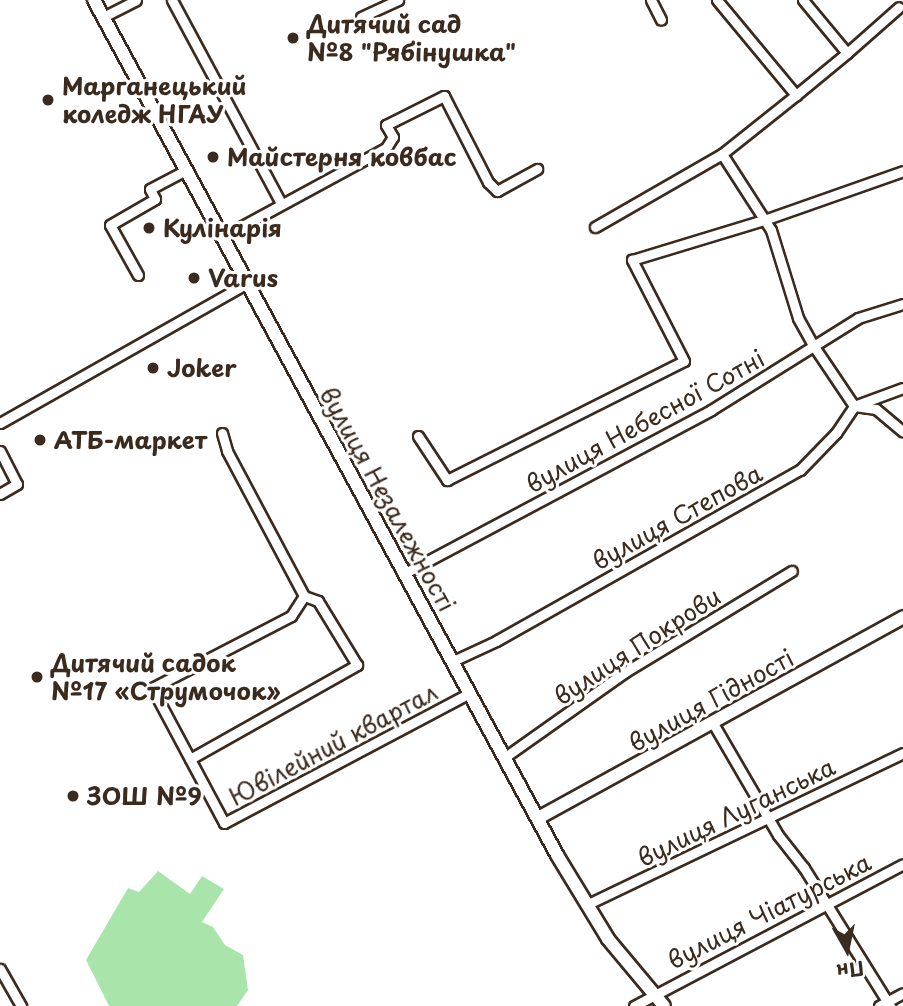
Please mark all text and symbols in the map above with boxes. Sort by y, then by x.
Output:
place label: Дитячий сад №8 "Рябінушка" [307,10,516,66]
marker: Дитячий сад №8 "Рябінушка" [285,30,301,46]
place label: Марганецький коледж НГАУ [62,72,247,128]
marker: Марганецький коледж НГАУ [40,92,56,108]
place label: Майстерня ковбас [227,143,457,171]
marker: Майстерня ковбас [205,149,221,165]
place label: Кулінарія [163,214,282,242]
marker: Кулінарія [141,220,157,236]
place label: Varus [208,264,278,292]
marker: Varus [186,270,202,286]
street label: вулиця Небесної Сотні [521,343,769,499]
place label: Joker [167,354,237,382]
marker: Joker [145,360,161,376]
street label: вулиця Незалежності [314,382,462,616]
place label: АТБ-маркет [54,426,207,454]
marker: АТБ-маркет [32,432,48,448]
street label: вулиця Степова [587,458,767,576]
street label: вулиця Покрови [548,581,726,711]
street label: вулиця Гідності [623,643,799,757]
place label: Дитячий садок №17 «Струмочок» [51,649,280,705]
marker: Дитячий садок №17 «Струмочок» [29,669,45,685]
street label: Ювілейний квартал [223,676,443,812]
street label: вулиця Луганська [632,751,840,873]
place label: ЗОШ №9 [87,782,203,810]
marker: ЗОШ №9 [65,788,81,804]
street label: вулиця Чіатурська [663,847,875,975]
north arrow [812,915,882,985]
text: Пн [834,955,866,987]

